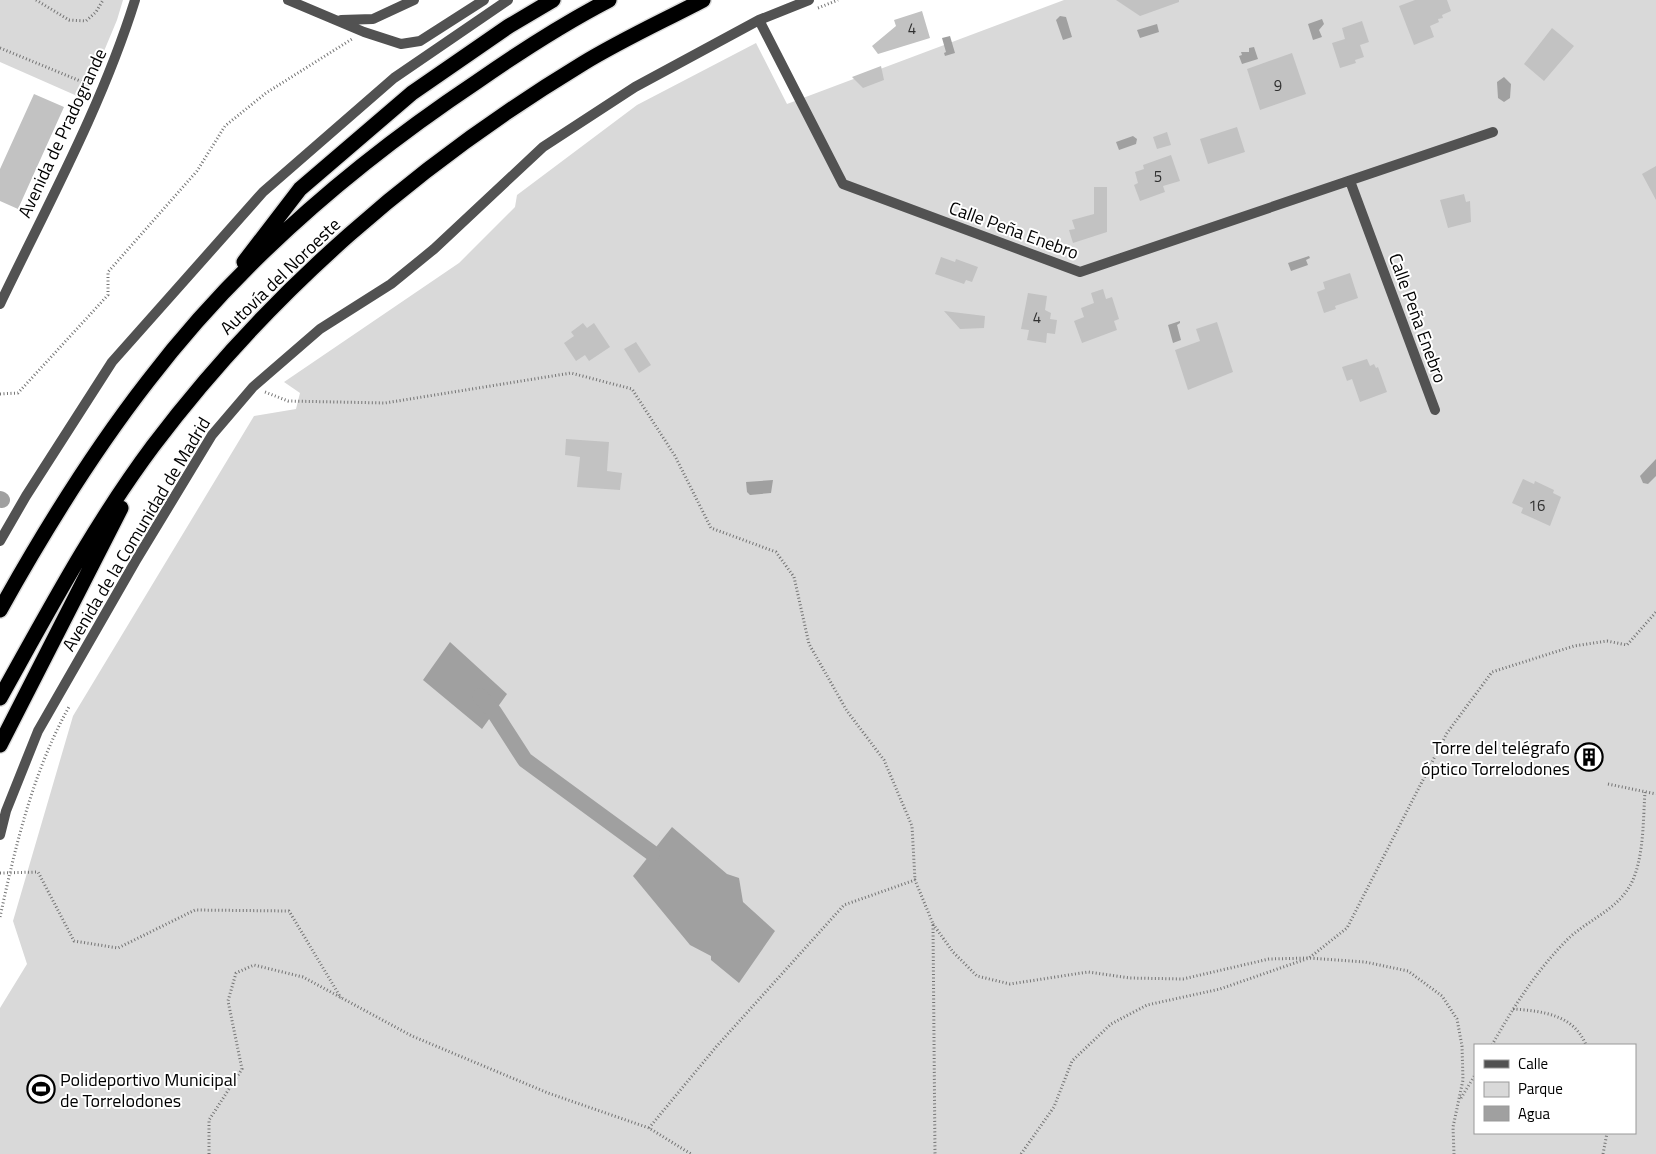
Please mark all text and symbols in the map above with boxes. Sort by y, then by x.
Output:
house number: 4 [908,17,916,40]
street label: Avenida de Pradogrande [11,44,113,222]
house number: 9 [1274,74,1282,97]
house number: 5 [1154,165,1162,188]
street label: Calle Peña Enebro [945,194,1083,266]
street label: Autovía del Noroeste [214,211,346,341]
street label: Calle Peña Enebro [1382,249,1454,387]
house number: 4 [1033,306,1041,329]
street label: Avenida de la Comunidad de Madrid [55,412,217,656]
house number: 16 [1529,494,1545,517]
place label: Torre del telégrafo óptico Torrelodones [1421,734,1570,782]
building icon: Torre del telégrafo óptico Torrelodones [1574,742,1604,772]
legend [1474,1044,1636,1134]
text: Calle [1518,1052,1548,1075]
place label: Polideportivo Municipal de Torrelodones [60,1066,237,1114]
sports icon: Polideportivo Municipal de Torrelodones [26,1074,56,1104]
text: Parque [1518,1077,1563,1100]
text: Agua [1518,1102,1550,1125]

